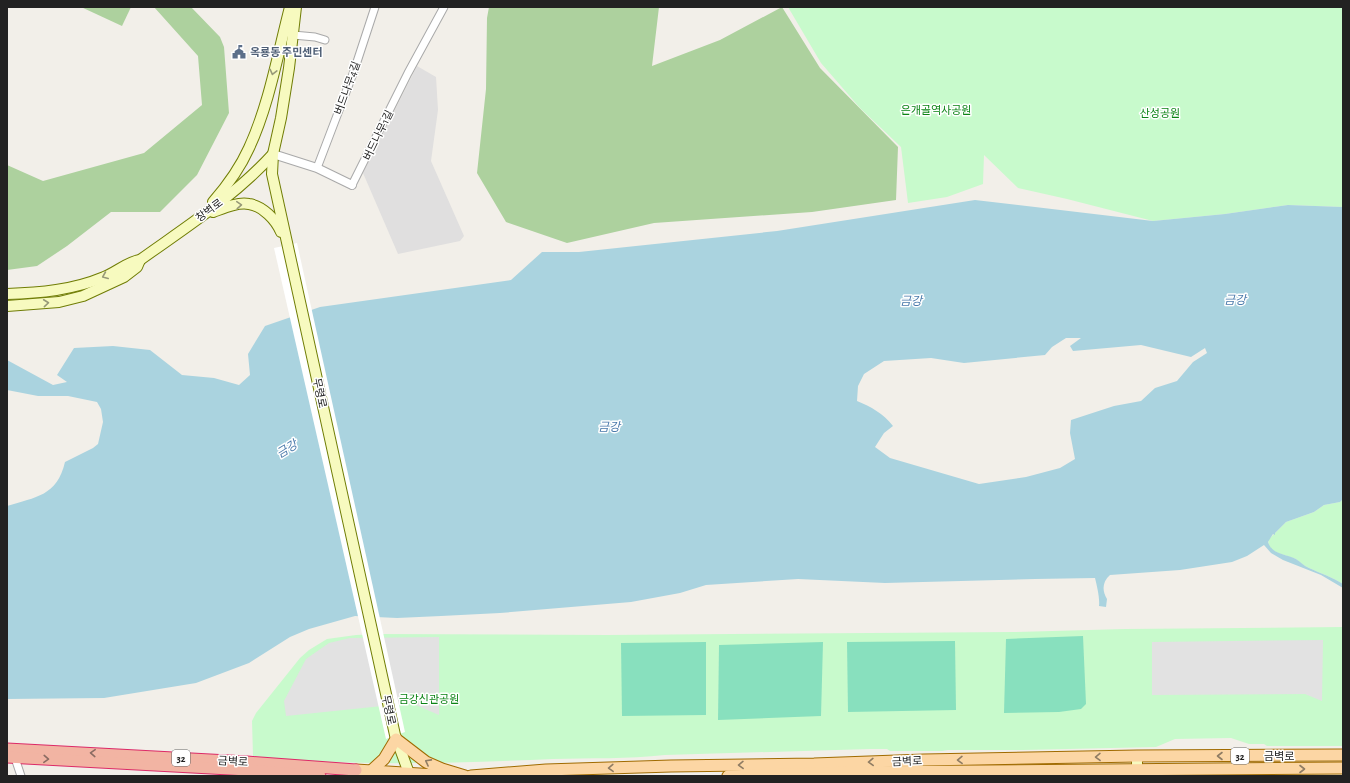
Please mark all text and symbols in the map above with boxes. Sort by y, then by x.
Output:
public building icon: 옥룡동 주민센터 [231,44,247,60]
place label: 옥룡동 주민센터 [250,47,323,58]
street label: 버드나무4길 [333,60,362,116]
one-way arrow [269,68,278,75]
park label: 은개골역사공원 [901,105,971,116]
street label: 버드나무1길 [362,108,395,162]
park label: 산성공원 [1140,108,1180,119]
street label: 창벽로 [194,197,225,224]
one-way arrow [236,200,242,209]
one-way arrow [102,272,109,280]
water label: 금강 [1224,294,1248,306]
water label: 금강 [900,295,924,307]
one-way arrow [43,299,49,308]
street label: 무령로 [311,377,328,409]
water label: 금강 [598,421,622,433]
water label: 금강 [274,437,301,460]
street label: 무령로 [380,694,397,726]
park label: 금강신관공원 [399,694,459,705]
road number: 32 [1231,748,1249,764]
one-way arrow [90,749,96,758]
road number: 32 [172,750,190,766]
street label: 금벽로 [1264,751,1294,762]
one-way arrow [1217,752,1223,760]
one-way arrow [1095,753,1101,762]
one-way arrow [43,755,49,764]
street label: 금벽로 [218,755,248,768]
street label: 금벽로 [892,755,922,768]
one-way arrow [957,756,963,764]
one-way arrow [868,758,874,766]
one-way arrow [425,760,432,767]
one-way arrow [738,761,744,769]
one-way arrow [608,764,614,772]
one-way arrow [1299,765,1305,773]

